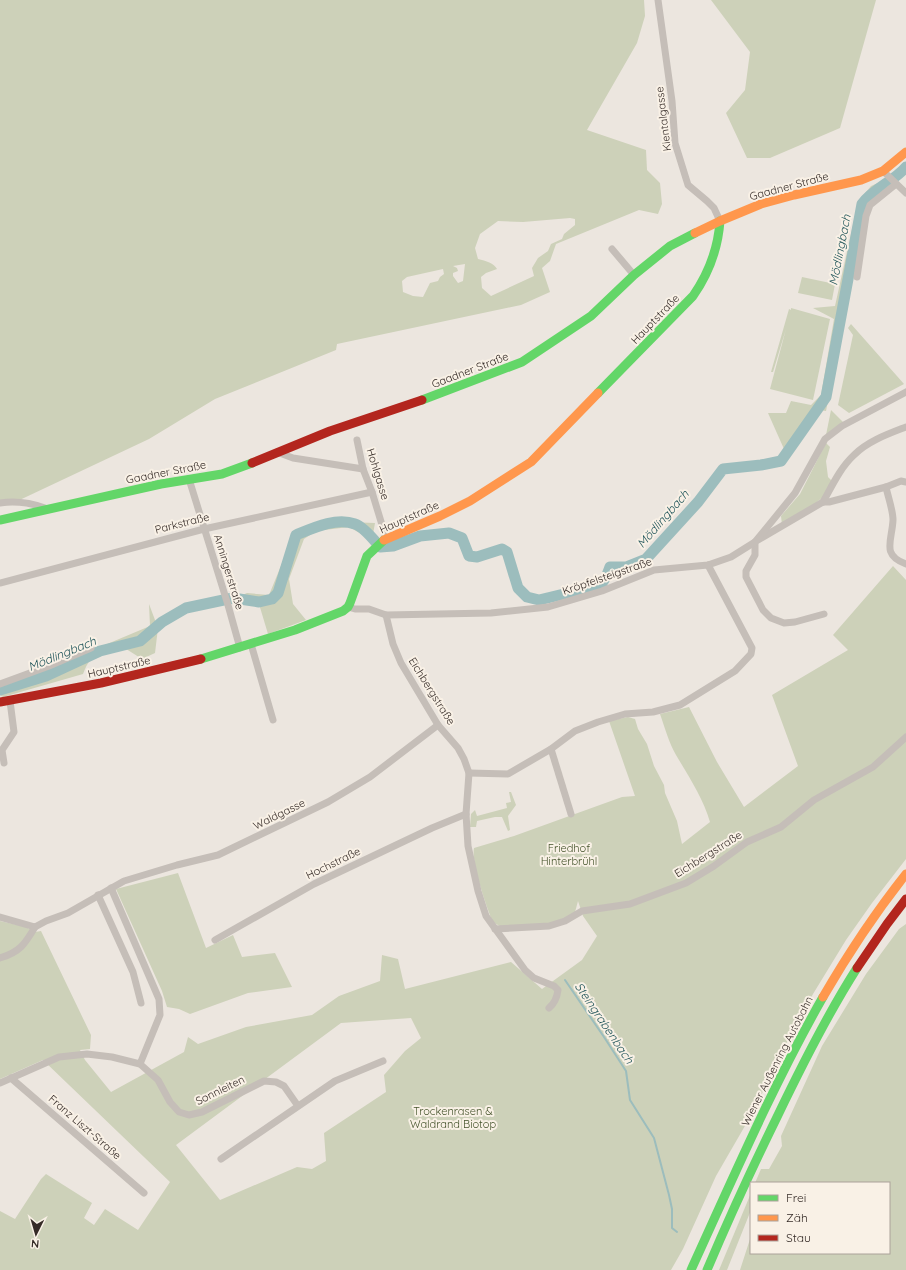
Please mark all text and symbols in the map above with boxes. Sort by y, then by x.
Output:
street label: Kientalgasse [652,86,674,152]
street label: Gaadner Straße [748,169,830,203]
water label: Mödlingbach [825,213,854,287]
street label: Hauptstraße [628,291,682,347]
street label: Gaadner Straße [430,349,510,391]
street label: Hohlgasse [364,446,392,502]
street label: Gaadner Straße [125,457,207,487]
water label: Mödlingbach [633,487,692,551]
street label: Hauptstraße [377,498,441,536]
street label: Parkstraße [153,509,211,537]
street label: Anningerstraße [211,533,247,611]
street label: Kröpfelsteigstraße [560,554,654,598]
water label: Mödlingbach [26,633,98,674]
street label: Hauptstraße [86,653,152,681]
street label: Eichbergstraße [406,655,458,727]
street label: Waldgasse [251,795,307,833]
street label: Eichbergstraße [672,828,744,880]
park label: Friedhof Hinterbrühl [541,841,597,868]
street label: Hochstraße [303,844,363,882]
water label: Steingrabenbach [572,979,637,1066]
street label: Wiener Außenring Autobahn [738,994,816,1128]
street label: Sonnleiten [193,1072,247,1108]
street label: Franz Liszt-Straße [46,1092,124,1162]
park label: Trockenrasen & Waldrand Biotop [410,1104,496,1131]
legend [750,1182,890,1254]
text: Frei [786,1190,806,1205]
text: Zäh [786,1210,808,1225]
north arrow [16,1214,56,1254]
text: Stau [786,1230,811,1245]
text: N [30,1237,40,1251]

